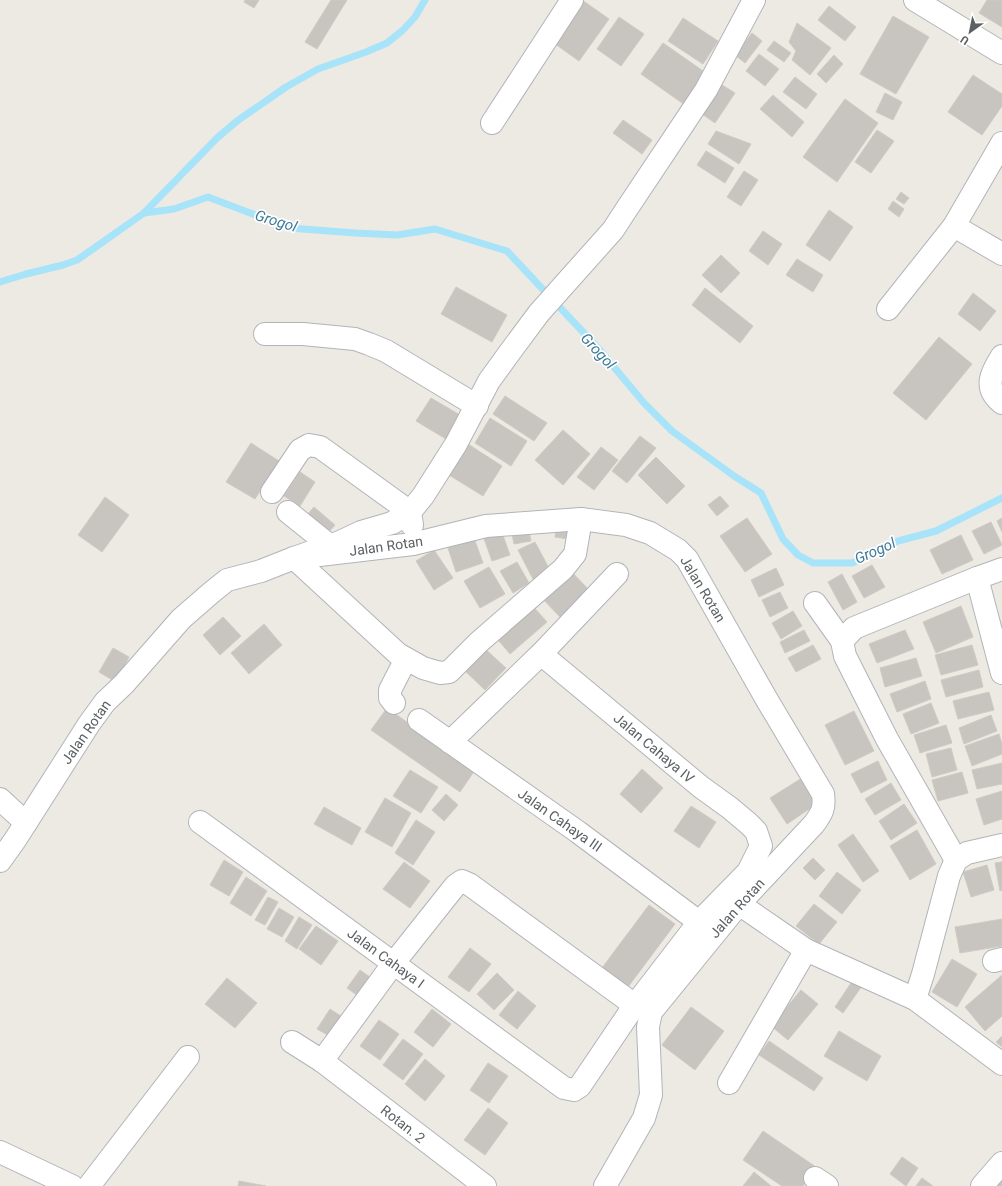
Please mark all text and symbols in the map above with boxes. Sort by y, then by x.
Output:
north arrow [950,12,990,52]
text: U [958,33,971,47]
water label: Grogol [253,206,300,236]
water label: Grogol [577,329,620,373]
street label: Jalan Rotan [348,533,424,559]
water label: Grogol [852,534,899,568]
street label: Jalan Rotan [677,553,729,625]
street label: Jalan Rotan [58,697,114,767]
street label: Jalan Cahaya IV [611,710,697,786]
street label: Jalan Cahaya III [515,785,605,855]
street label: Jalan Rotan [706,875,768,941]
street label: Jalan Cahaya I [345,925,427,991]
street label: Rotan. 2 [378,1102,428,1146]

